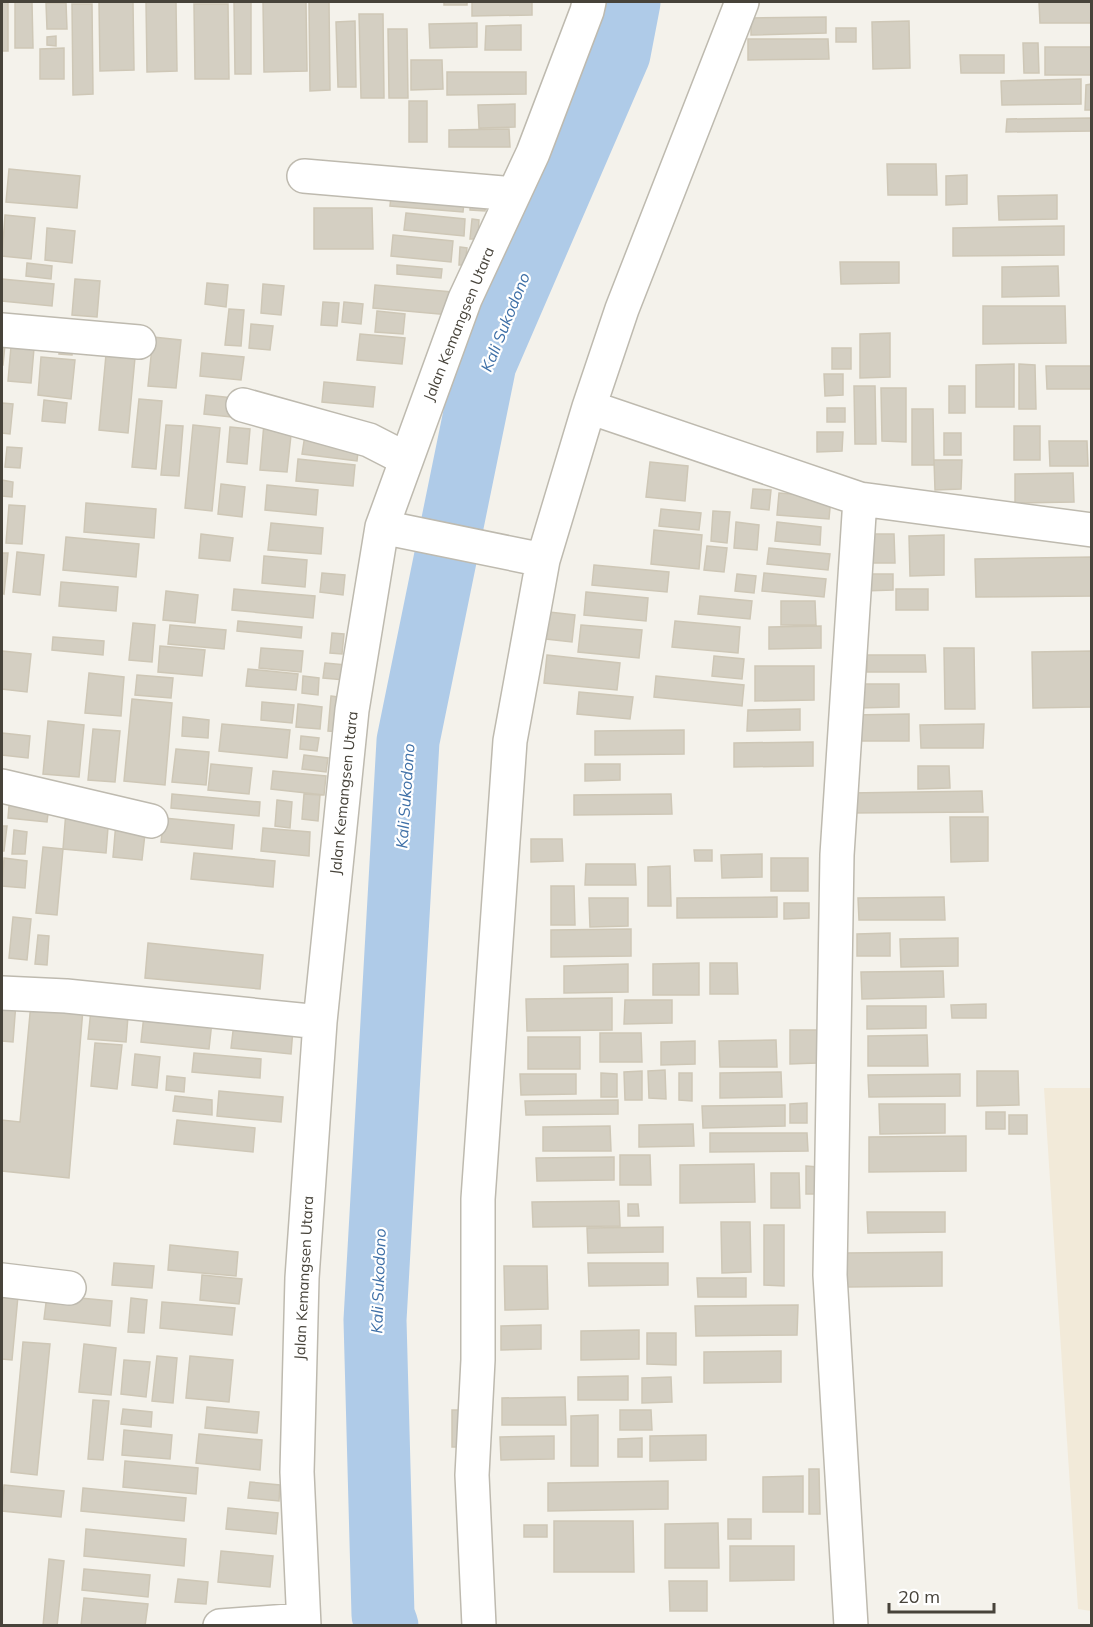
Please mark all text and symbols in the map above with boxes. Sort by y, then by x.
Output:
street label: Jalan Kemangsen Utara [419,244,498,404]
water label: Kali Sukodono [476,269,534,375]
street label: Jalan Kemangsen Utara [325,710,362,876]
water label: Kali Sukodono [391,743,419,849]
street label: Jalan Kemangsen Utara [290,1195,317,1361]
water label: Kali Sukodono [366,1228,390,1334]
scale bar [889,1576,994,1614]
text: 20 m [898,1585,940,1608]

